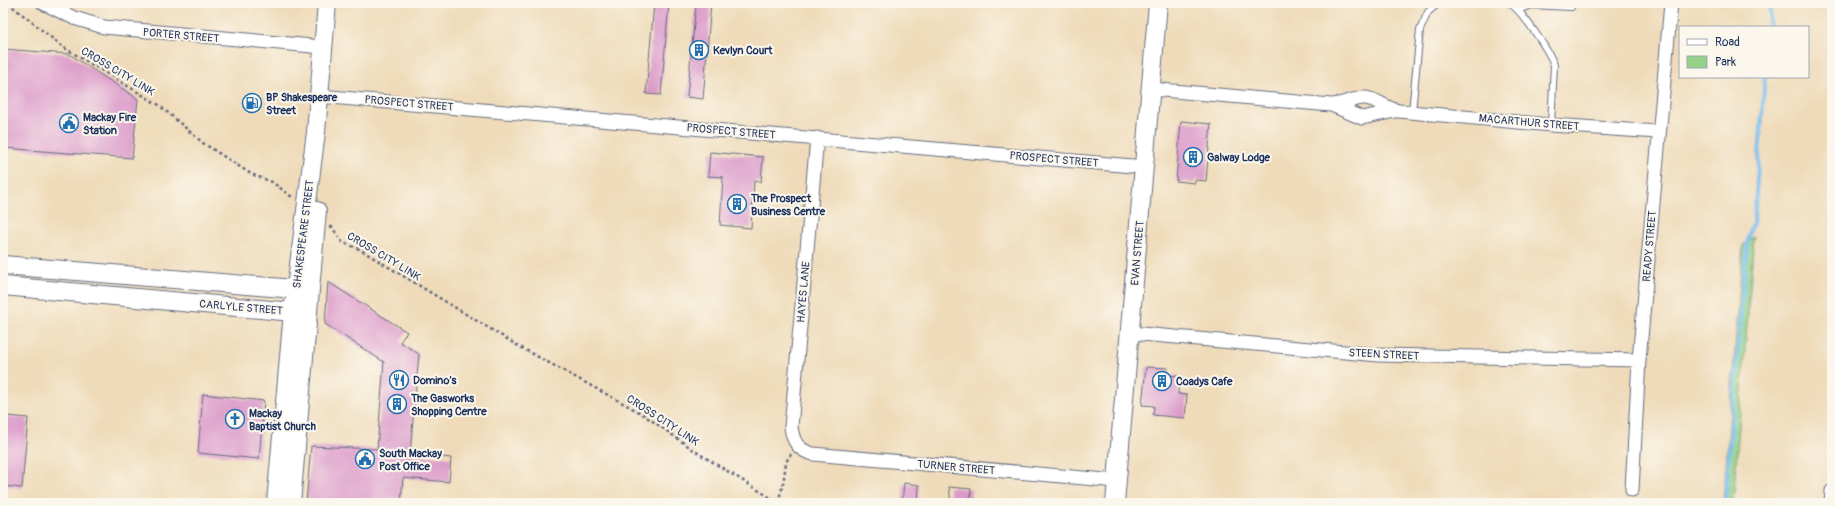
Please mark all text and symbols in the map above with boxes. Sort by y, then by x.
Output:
street label: PORTER STREET [142,26,220,45]
legend [1679,26,1809,78]
text: Road [1715,35,1740,50]
building icon: Kevlyn Court [688,39,710,61]
street label: CROSS CITY LINK [79,44,157,99]
place label: Kevlyn Court [713,44,773,57]
text: Park [1715,55,1736,70]
place label: BP Shakespeare Street [266,91,338,117]
fuel station icon: BP Shakespeare Street [241,92,263,114]
street label: PROSPECT STREET [364,93,454,114]
place label: Mackay Fire Station [83,111,137,137]
public building icon: Mackay Fire Station [58,112,80,134]
street label: MACARTHUR STREET [1478,112,1580,133]
street label: PROSPECT STREET [686,121,776,142]
building icon: Galway Lodge [1182,146,1204,168]
street label: PROSPECT STREET [1009,149,1099,170]
place label: Galway Lodge [1207,151,1271,164]
street label: SHAKESPEARE STREET [290,179,317,289]
place label: The Prospect Business Centre [750,192,826,218]
building icon: The Prospect Business Centre [726,193,748,215]
street label: READY STREET [1640,210,1659,282]
street label: EVAN STREET [1128,220,1147,286]
street label: CROSS CITY LINK [345,229,423,284]
street label: HAYES LANE [794,261,813,323]
street label: CARLYLE STREET [199,297,283,318]
street label: STEEN STREET [1348,346,1419,363]
restaurant icon: Domino's [388,369,410,391]
building icon: Coadys Cafe [1151,370,1173,392]
place label: Domino's [413,374,457,387]
place label: Coadys Cafe [1176,375,1233,388]
place label: The Gasworks Shopping Centre [410,392,487,418]
street label: CROSS CITY LINK [624,392,702,449]
building icon: The Gasworks Shopping Centre [386,393,408,415]
place label: Mackay Baptist Church [249,407,316,433]
church icon: Mackay Baptist Church [224,408,246,430]
place label: South Mackay Post Office [379,447,442,473]
public building icon: South Mackay Post Office [354,448,376,470]
street label: TURNER STREET [916,458,995,477]

